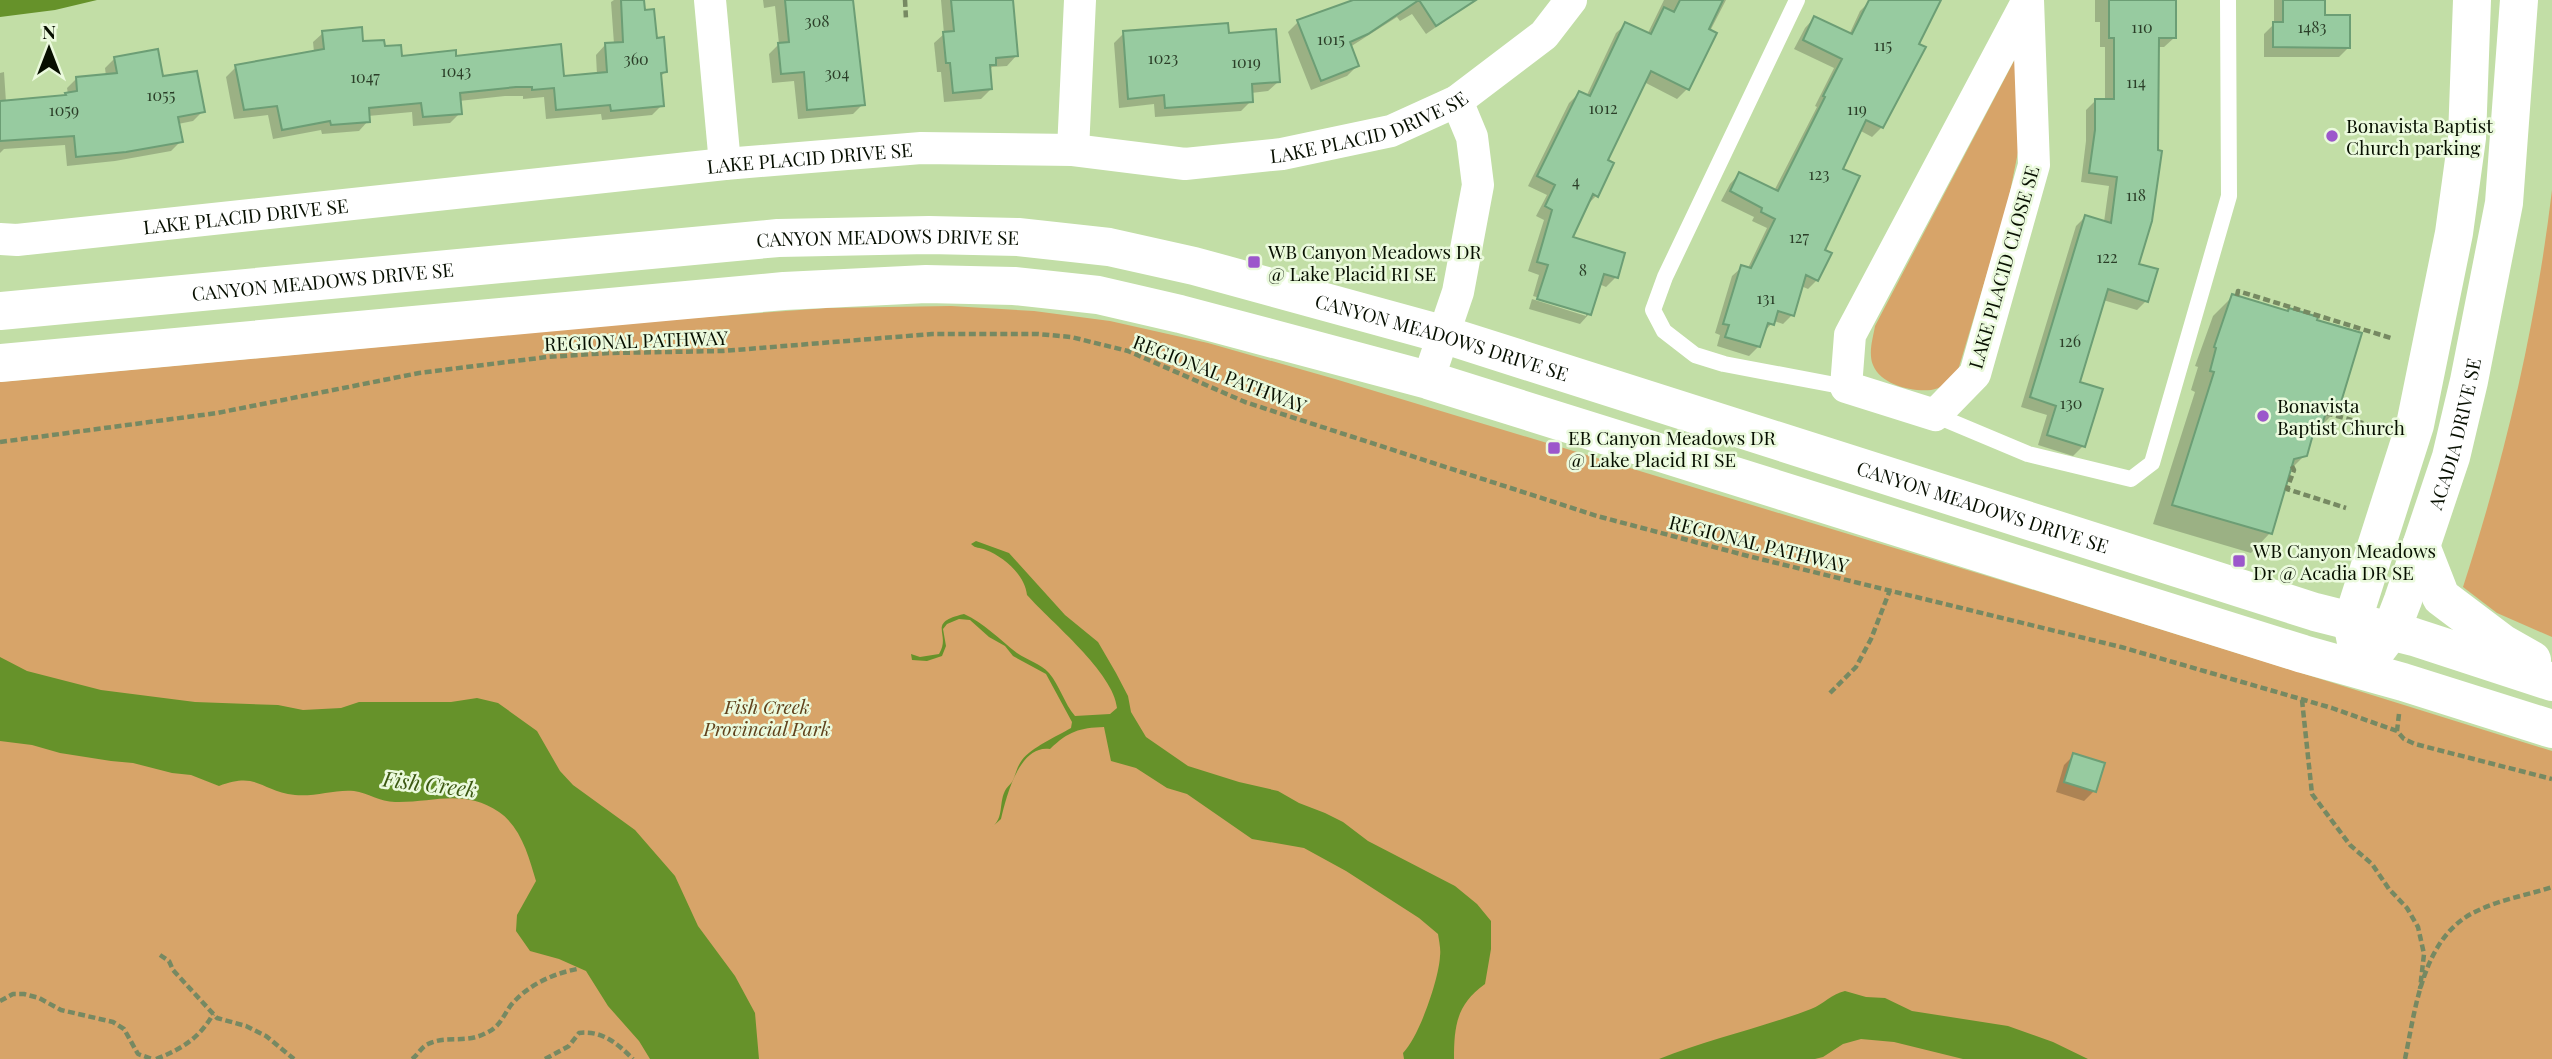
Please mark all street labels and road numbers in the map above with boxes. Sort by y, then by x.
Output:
street label: LAKE PLACID DRIVE SE [1269,85,1473,168]
street label: LAKE PLACID DRIVE SE [706,136,913,179]
street label: LAKE PLACID CLOSE SE [1962,162,2044,372]
street label: LAKE PLACID DRIVE SE [142,192,350,239]
street label: CANYON MEADOWS DRIVE SE [755,222,1019,253]
street label: CANYON MEADOWS DRIVE SE [190,256,455,306]
street label: CANYON MEADOWS DRIVE SE [1312,287,1572,387]
street label: REGIONAL PATHWAY [544,324,729,356]
street label: REGIONAL PATHWAY [1129,328,1311,418]
street label: ACADIA DRIVE SE [2421,356,2486,514]
street label: CANYON MEADOWS DRIVE SE [1854,454,2112,559]
street label: REGIONAL PATHWAY [1667,508,1852,578]

